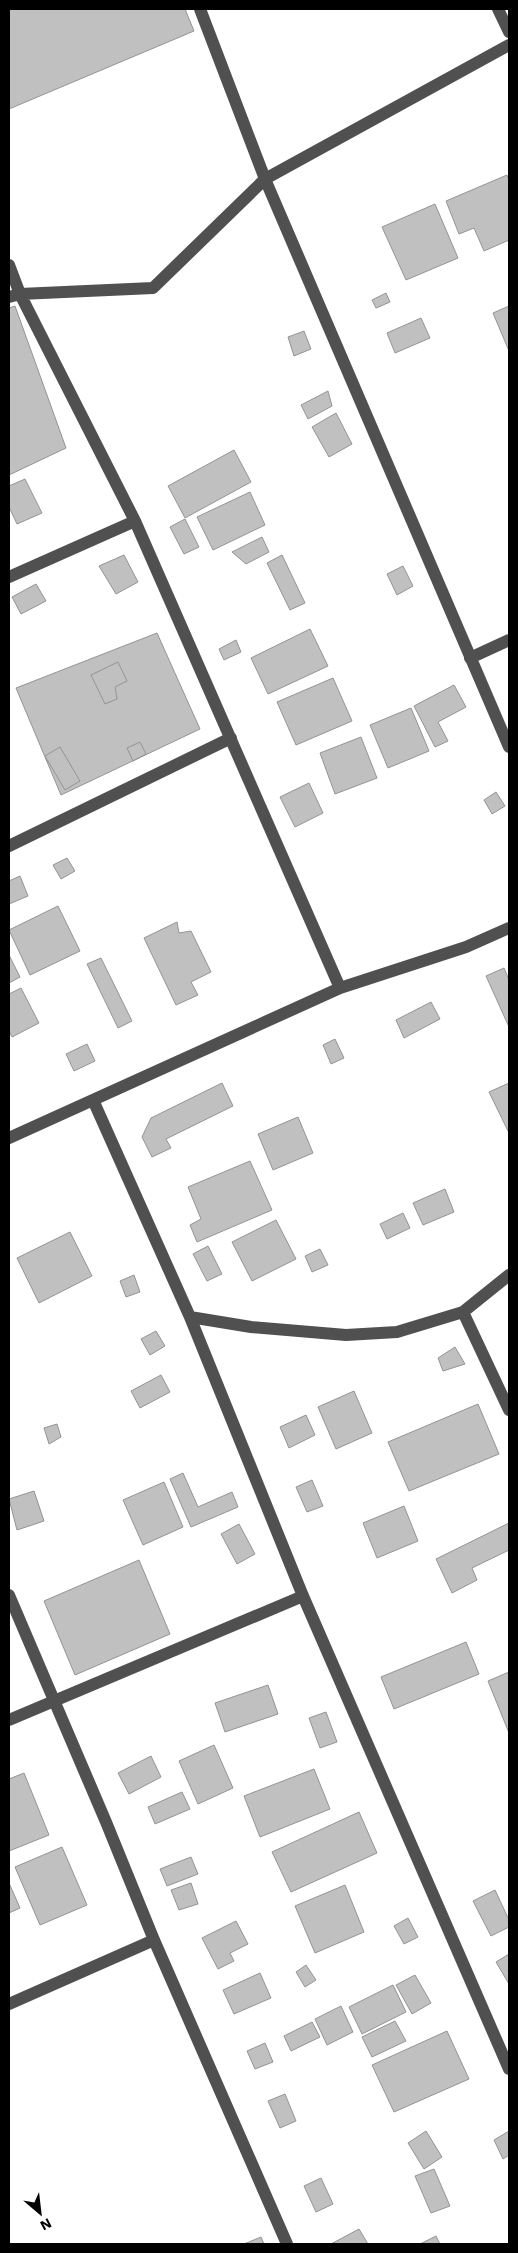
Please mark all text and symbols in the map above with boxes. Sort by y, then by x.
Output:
north arrow [15,2188,65,2238]
text: N [38,2215,54,2234]

